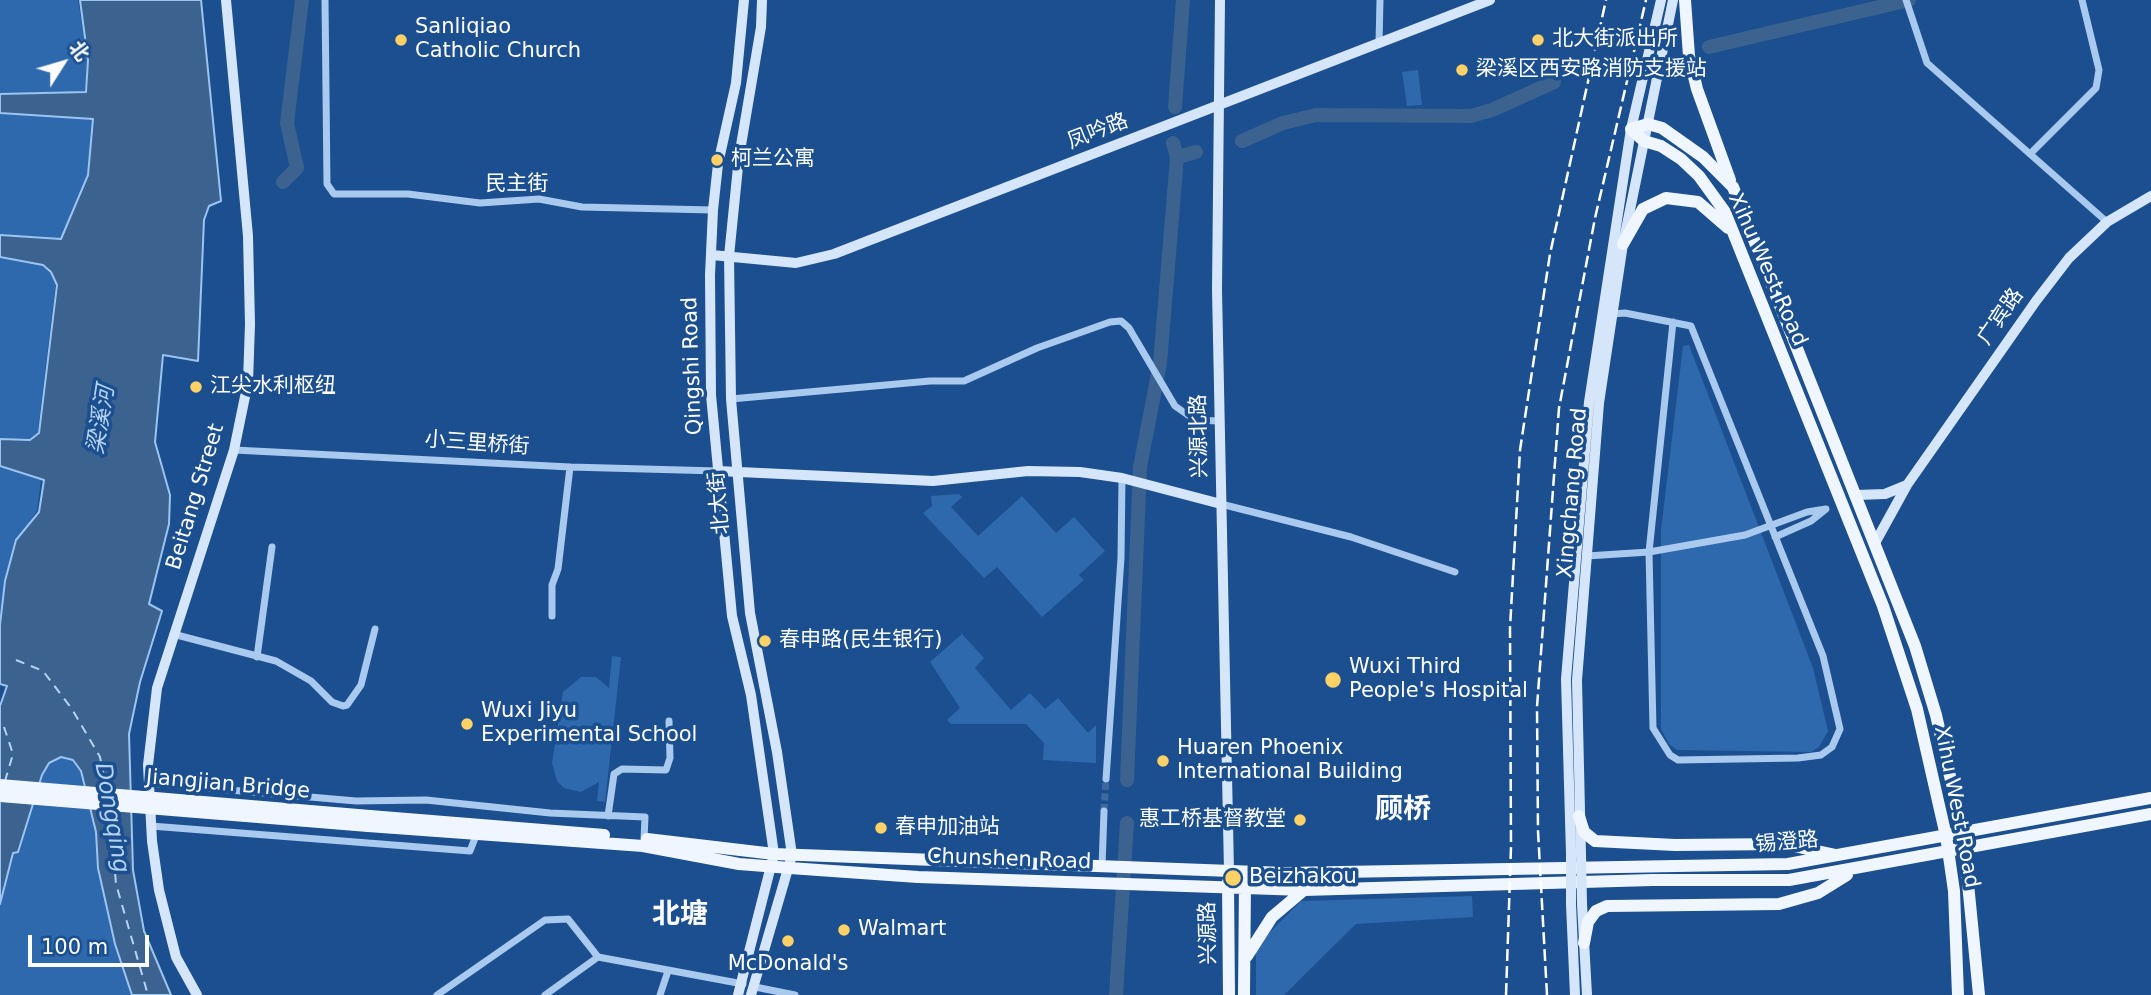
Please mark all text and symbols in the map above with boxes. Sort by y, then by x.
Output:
place label: Sanliqiao Catholic Church [415,15,581,65]
place label: 北大街派出所 [1552,27,1678,53]
north arrow [28,28,98,98]
marker: Sanliqiao Catholic Church [393,32,409,48]
marker: 北大街派出所 [1530,32,1546,48]
text: 北 [65,36,94,65]
place label: 梁溪区西安路消防支援站 [1476,57,1707,83]
marker: 梁溪区西安路消防支援站 [1454,62,1470,78]
street label: 凤吟路 [1064,109,1132,155]
place label: 柯兰公寓 [731,147,815,173]
marker: 柯兰公寓 [709,152,725,168]
street label: 民主街 [486,172,548,198]
street label: Xihu West Road [1722,190,1812,350]
street label: 广宾路 [1973,284,2029,350]
street label: Qingshi Road [678,296,708,436]
place label: 江尖水利枢纽 [210,374,336,400]
marker: 江尖水利枢纽 [188,379,204,395]
water label: 梁溪河 [83,384,121,456]
street label: 兴源北路 [1187,394,1213,478]
street label: Xingchang Road [1553,407,1593,579]
street label: Beitang Street [162,421,230,573]
street label: 小三里桥街 [424,428,530,460]
street label: 北大街 [705,471,735,535]
place label: 春申路(民生银行) [779,628,942,654]
marker: 春申路(民生银行) [757,633,773,649]
place label: Wuxi Third People's Hospital [1349,655,1528,705]
marker: Wuxi Third People's Hospital [1323,670,1343,690]
place label: Wuxi Jiyu Experimental School [481,699,697,749]
marker: Wuxi Jiyu Experimental School [459,716,475,732]
street label: Xihu West Road [1928,724,1984,890]
place label: Huaren Phoenix International Building [1177,736,1403,786]
marker: Huaren Phoenix International Building [1155,753,1171,769]
water label: Dongqing [88,761,134,875]
street label: Jiangjian Bridge [145,765,311,805]
district label: 顾桥 [1375,794,1431,828]
place label: 惠工桥基督教堂 [1139,807,1286,833]
marker: 惠工桥基督教堂 [1292,812,1308,828]
place label: 春申加油站 [895,815,1000,841]
marker: 春申加油站 [873,820,889,836]
street label: 锡澄路 [1755,828,1819,858]
street label: Chunshen Road [926,845,1092,875]
place label: Beizhakou [1249,865,1357,891]
marker: Beizhakou [1223,868,1243,888]
district label: 北塘 [652,899,708,933]
street label: 兴源路 [1196,901,1222,965]
place label: Walmart [858,917,946,943]
scale bar [32,922,152,966]
marker: Walmart [836,922,852,938]
marker: McDonald's [780,933,796,949]
text: 100 m [41,935,108,959]
place label: McDonald's [728,952,848,978]

